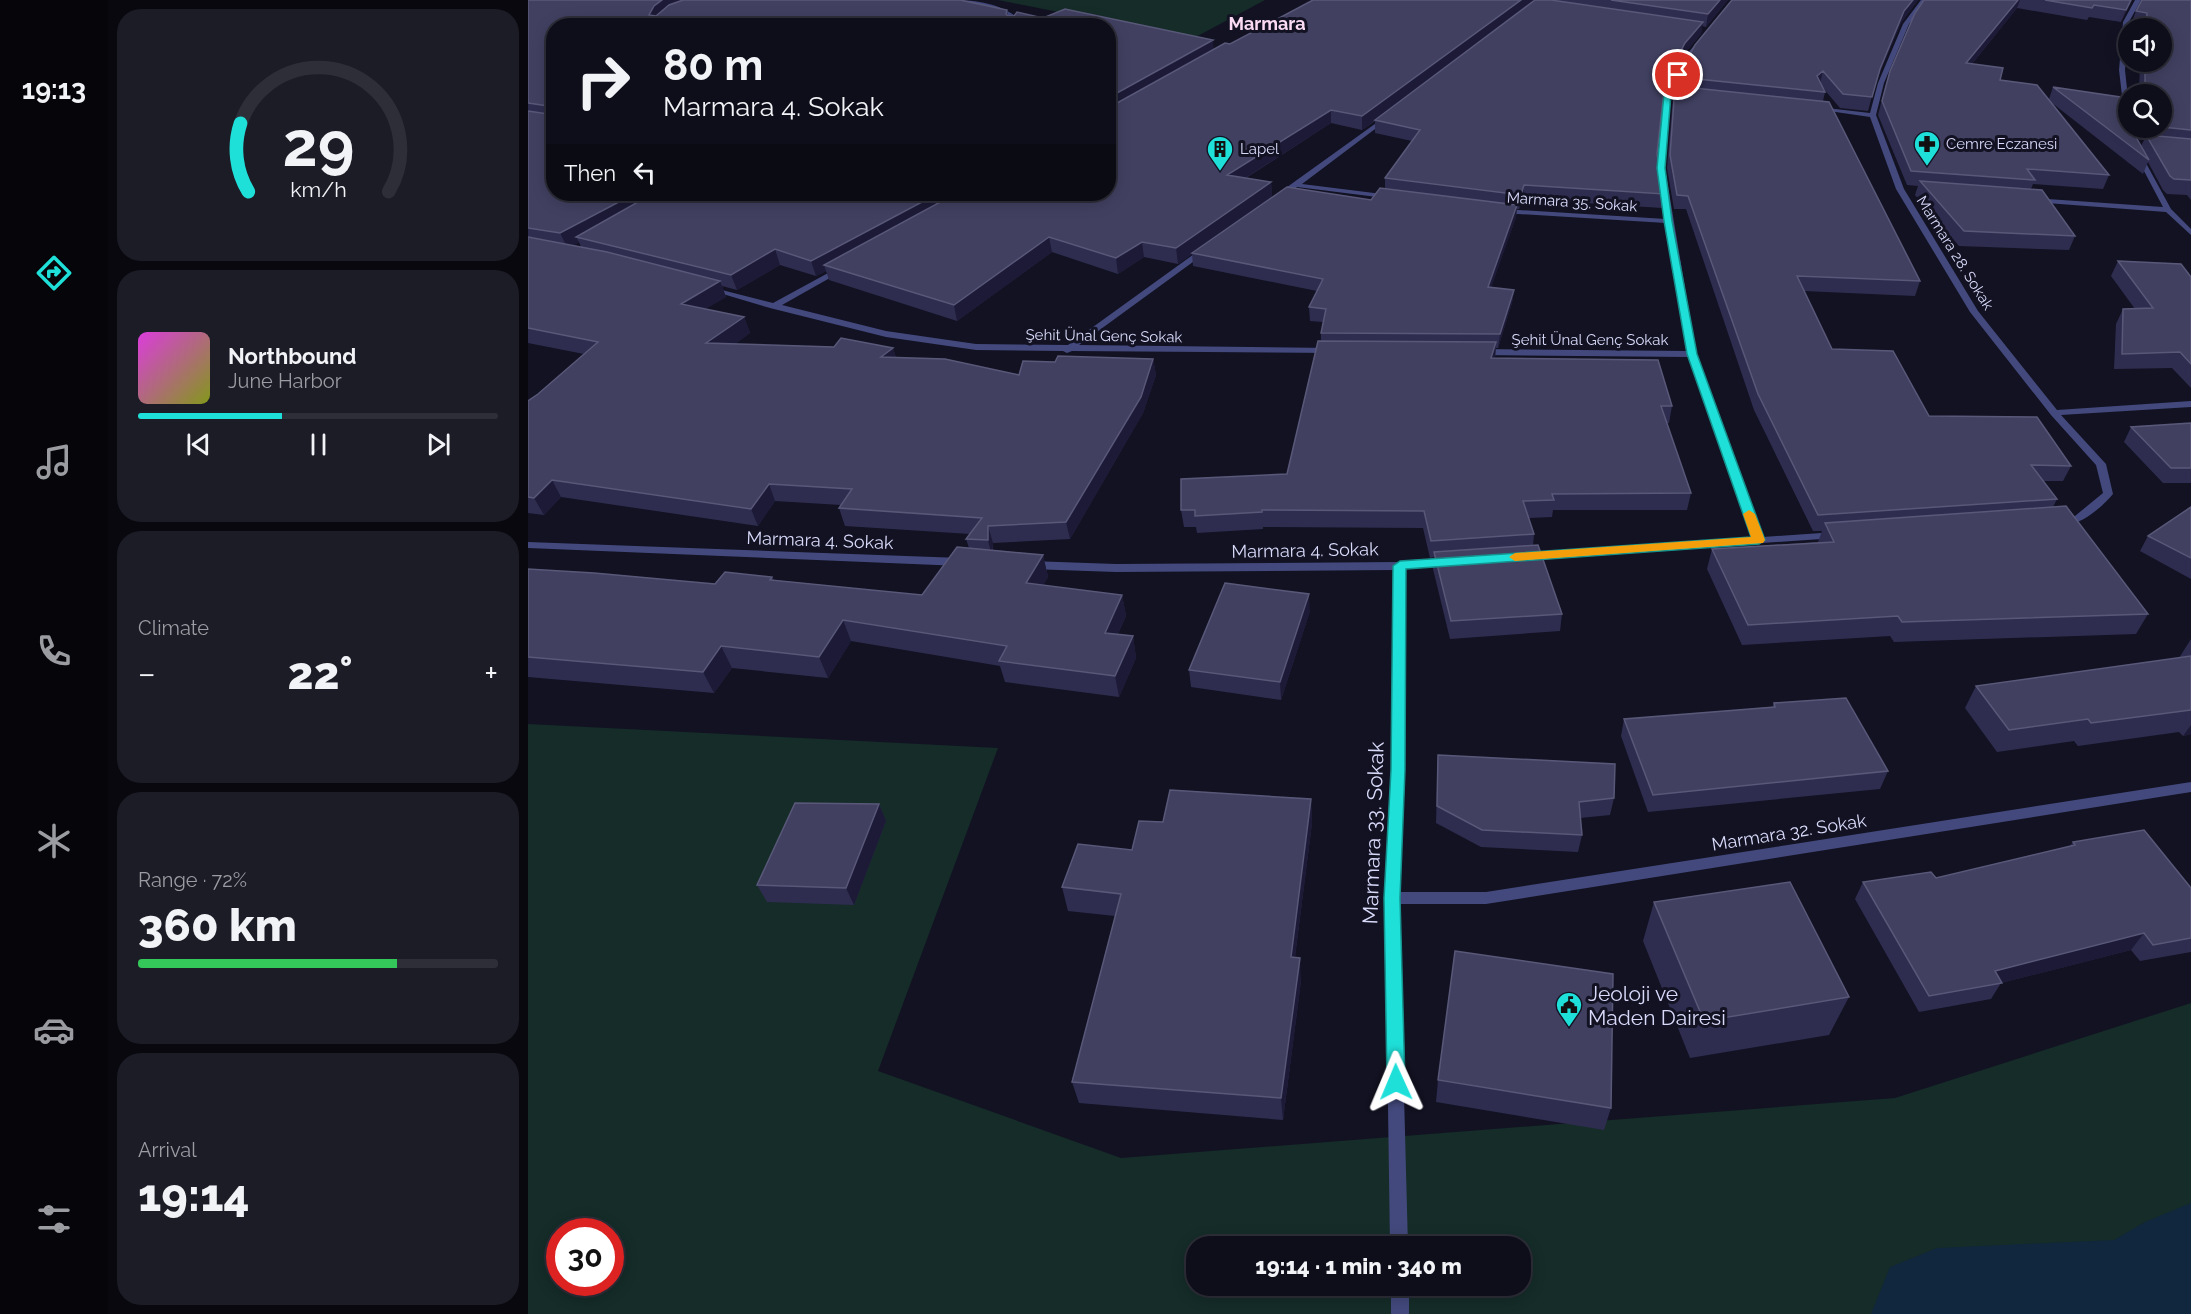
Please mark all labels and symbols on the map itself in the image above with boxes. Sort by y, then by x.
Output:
district label: Marmara [1228,13,1306,34]
pin [1652,49,1703,100]
pharmacy icon: Cemre Eczanesi [1912,129,1942,167]
building icon: Lapel [1205,134,1235,172]
place label: Cemre Eczanesi [1946,135,2057,153]
place label: Lapel [1240,140,1280,158]
street label: Marmara 35. Sokak [1506,188,1638,216]
street label: Marmara 28. Sokak [1913,193,1997,313]
street label: Şehit Ünal Genç Sokak [1025,325,1183,346]
street label: Şehit Ünal Genç Sokak [1512,330,1668,349]
street label: Marmara 4. Sokak [746,527,894,553]
street label: Marmara 4. Sokak [1231,538,1379,562]
street label: Marmara 33. Sokak [1357,741,1389,925]
street label: Marmara 32. Sokak [1710,809,1868,855]
place label: Jeoloji ve Maden Dairesi [1588,981,1726,1030]
public building icon: Jeoloji ve Maden Dairesi [1554,990,1584,1028]
position arrow [1364,1050,1428,1114]
speed limit sign: 30 [546,1218,624,1296]

